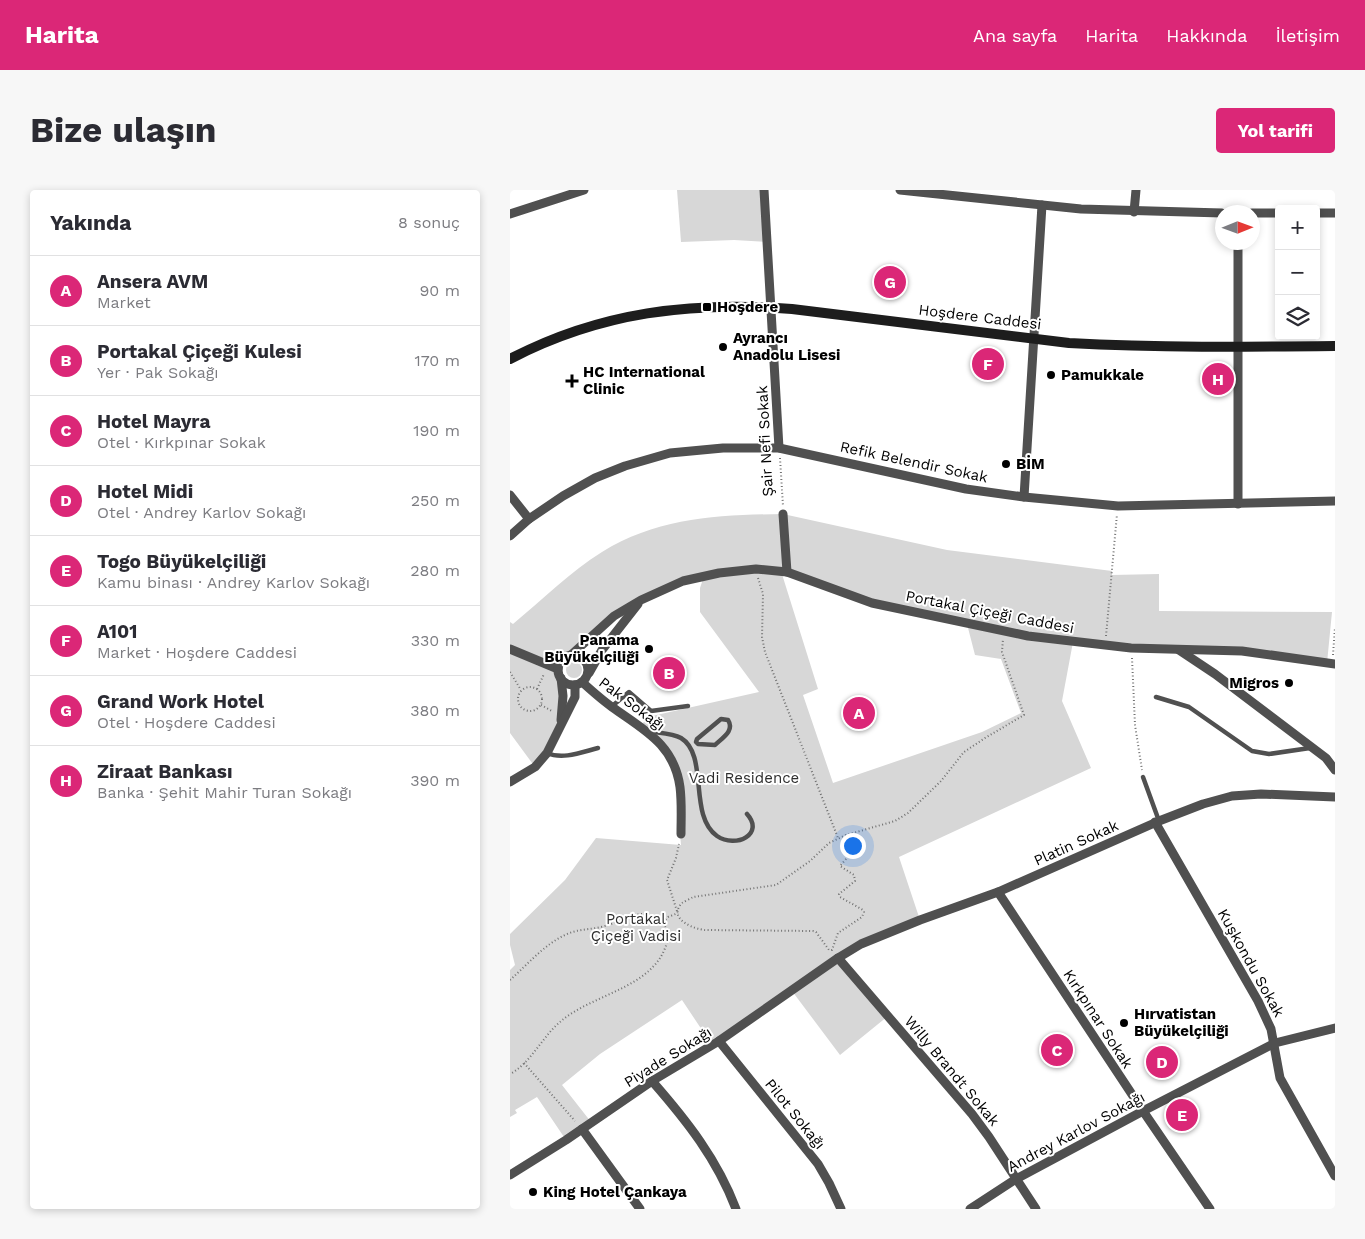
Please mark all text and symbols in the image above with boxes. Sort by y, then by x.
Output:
text: Harita [25,21,99,49]
text: Ana sayfa [973,25,1057,46]
text: Harita [1085,25,1138,46]
text: Hakkında [1166,25,1247,46]
text: İletişim [1275,25,1340,46]
button: Yol tarifi [1216,108,1335,153]
text: Bize ulaşın [30,109,217,151]
north arrow [1215,205,1260,250]
map controls [1275,205,1320,340]
button: + [1275,205,1320,250]
text: Yakında [50,210,131,235]
text: 8 sonuç [398,213,460,232]
button: − [1275,250,1320,295]
pin: G [874,263,906,301]
text: Ansera AVM [97,270,208,293]
text: A [61,281,71,300]
text: 90 m [419,281,460,300]
text: Market [97,293,151,312]
button: layers [1275,295,1320,340]
place label: Hoşdere [717,298,778,316]
marker: Hoşdere [701,301,713,313]
street label: Hoşdere Caddesi [918,301,1042,333]
place label: Ayrancı Anadolu Lisesi [733,329,840,364]
text: Portakal Çiçeği Kulesi [97,340,302,363]
marker: Ayrancı Anadolu Lisesi [717,341,729,353]
pin: F [972,345,1004,383]
text: B [61,351,71,370]
text: 170 m [414,351,460,370]
pin: H [1202,360,1234,398]
text: Yer · Pak Sokağı [97,363,219,382]
place label: HC International Clinic [583,363,705,398]
place label: Pamukkale [1061,366,1144,384]
marker: Pamukkale [1045,369,1057,381]
marker: HC International Clinic [565,374,579,388]
street label: Şair Nefi Sokak [753,384,777,497]
text: Hotel Mayra [97,410,210,433]
text: C [61,421,71,440]
text: 190 m [413,421,460,440]
text: Otel · Kırkpınar Sokak [97,433,266,452]
street label: Refik Belendir Sokak [838,438,990,487]
place label: BİM [1016,455,1045,473]
marker: BİM [1000,458,1012,470]
text: Hotel Midi [97,480,193,503]
text: D [60,491,72,510]
text: 250 m [411,491,460,510]
text: Otel · Andrey Karlov Sokağı [97,503,306,522]
text: Togo Büyükelçiliği [97,550,266,573]
text: E [61,561,71,580]
text: 280 m [410,561,460,580]
text: Kamu binası · Andrey Karlov Sokağı [97,573,370,592]
street label: Portakal Çiçeği Caddesi [904,587,1076,637]
text: A101 [97,620,137,643]
text: F [61,631,71,650]
text: 330 m [411,631,460,650]
place label: Panama Büyükelçiliği [544,631,639,666]
text: Market · Hoşdere Caddesi [97,643,297,662]
marker: Panama Büyükelçiliği [643,643,655,655]
pin: B [653,654,685,692]
street label: Pak Sokağı [595,673,669,735]
place label: Migros [1229,674,1279,692]
marker: Migros [1283,677,1295,689]
text: Grand Work Hotel [97,690,264,713]
pin: A [843,694,875,732]
text: G [60,701,72,720]
text: 380 m [410,701,460,720]
text: Otel · Hoşdere Caddesi [97,713,276,732]
text: Ziraat Bankası [97,760,233,783]
park label: Vadi Residence [689,769,799,787]
text: H [60,771,72,790]
text: 390 m [410,771,460,790]
text: Banka · Şehit Mahir Turan Sokağı [97,783,352,802]
street label: Platin Sokak [1031,816,1121,870]
your location [840,833,866,859]
street label: Kuşkondu Sokak [1214,906,1288,1021]
park label: Portakal Çiçeği Vadisi [591,910,681,945]
street label: Kırkpınar Sokak [1059,966,1137,1072]
place label: Hırvatistan Büyükelçiliği [1134,1005,1229,1040]
street label: Willy Brandt Sokak [901,1012,1004,1130]
marker: Hırvatistan Büyükelçiliği [1118,1017,1130,1029]
street label: Piyade Sokağı [621,1023,715,1091]
pin: C [1041,1031,1073,1069]
pin: D [1146,1043,1178,1081]
street label: Pilot Sokağı [761,1075,829,1153]
street label: Andrey Karlov Sokağı [1004,1088,1148,1176]
pin: E [1166,1096,1198,1134]
place label: King Hotel Çankaya [543,1183,687,1201]
marker: King Hotel Çankaya [527,1186,539,1198]

